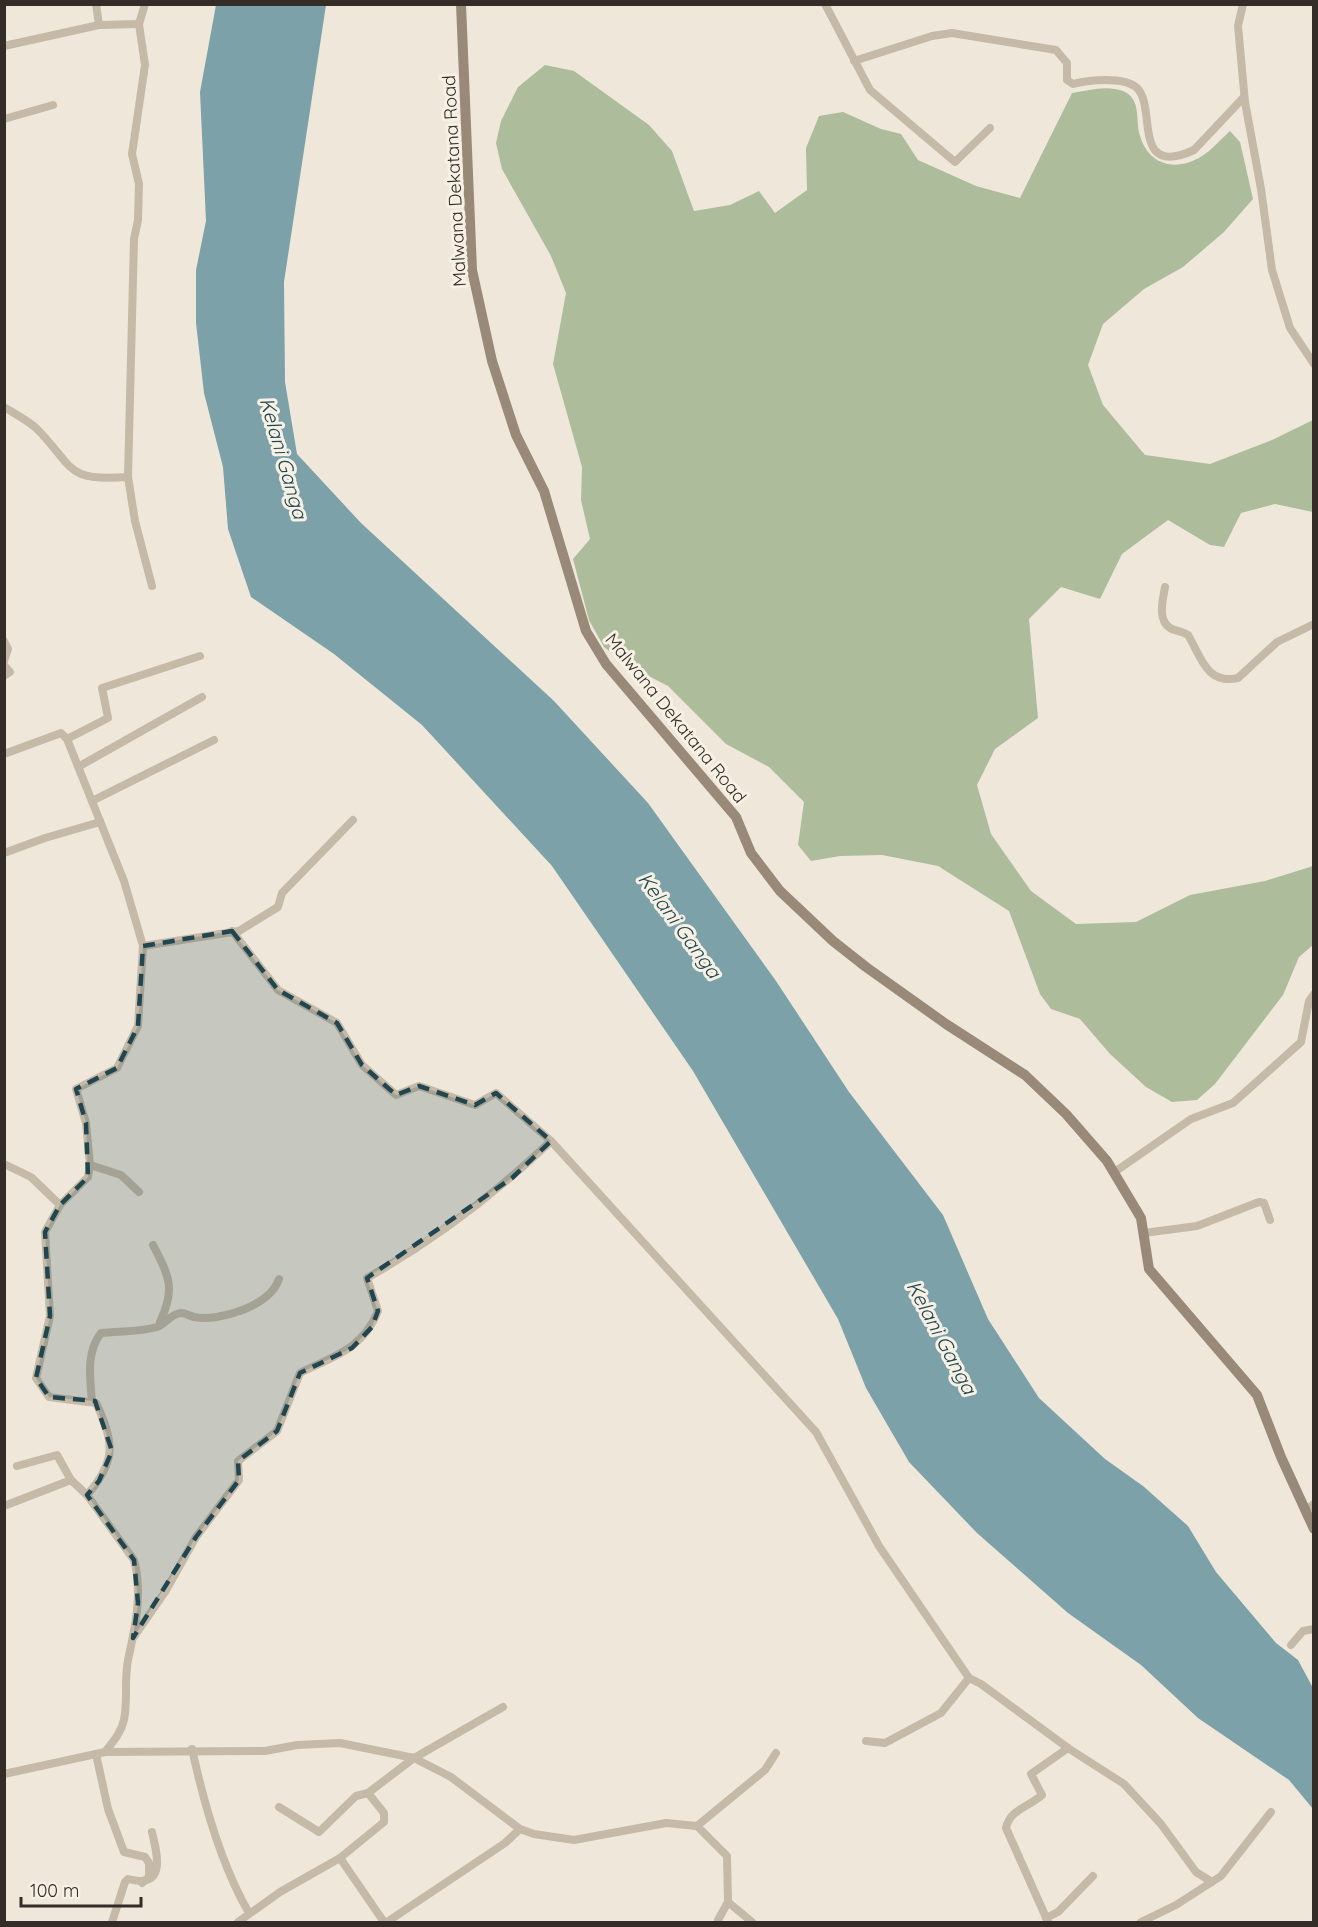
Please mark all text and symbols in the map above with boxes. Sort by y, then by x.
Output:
street label: Malwana Dekatana Road [437,75,471,287]
water label: Kelani Ganga [255,395,314,523]
street label: Malwana Dekatana Road [600,628,752,808]
water label: Kelani Ganga [633,867,728,984]
water label: Kelani Ganga [902,1276,983,1400]
scale bar [21,1870,141,1908]
text: 100 m [30,1879,79,1902]

